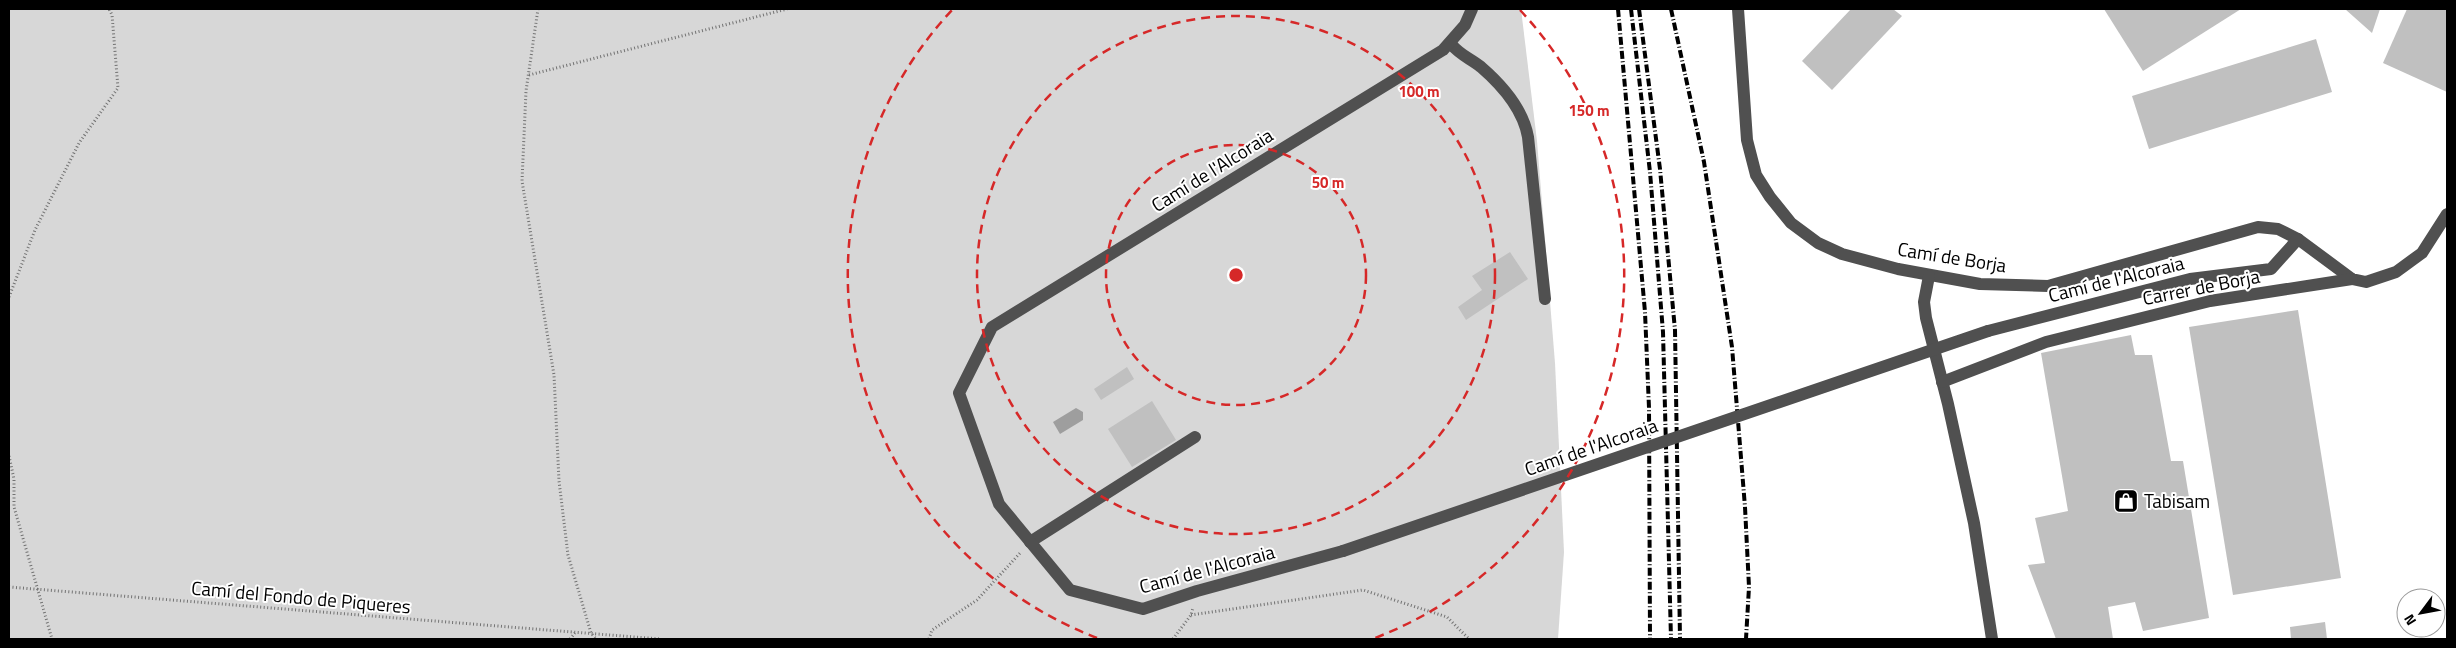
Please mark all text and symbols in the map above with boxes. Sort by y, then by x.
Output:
text: 100 m [1398,80,1440,103]
text: 150 m [1568,99,1610,122]
street label: Camí de l'Alcoraia [1145,120,1279,219]
text: 50 m [1312,171,1344,194]
street label: Camí de Borja [1896,234,2009,279]
street label: Camí de l'Alcoraia [2045,248,2187,309]
street label: Carrer de Borja [2140,261,2263,312]
centre of rings [1227,266,1245,284]
street label: Camí de l'Alcoraia [1520,410,1662,483]
place label: Tabisam [2144,486,2210,515]
shop icon: Tabisam [2113,488,2139,514]
street label: Camí de l'Alcoraia [1136,536,1278,601]
street label: Camí del Fondo de Piqueres [190,572,412,621]
north arrow [2396,588,2446,638]
text: N [2398,610,2421,630]

